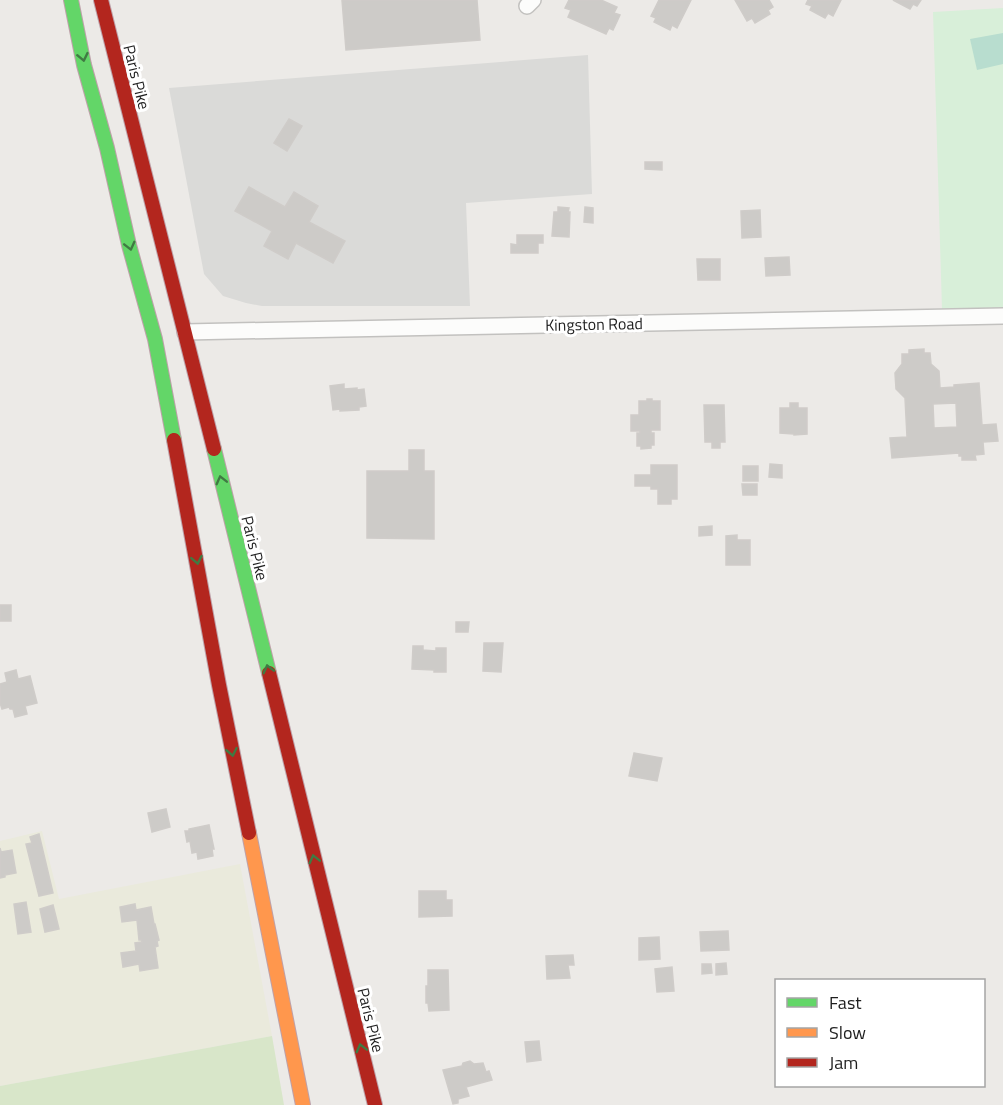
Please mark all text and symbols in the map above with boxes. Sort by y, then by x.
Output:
street label: Paris Pike [117,42,157,112]
one-way arrow [75,52,88,62]
one-way arrow [122,241,135,251]
street label: Kingston Road [545,311,643,337]
one-way arrow [216,475,229,485]
street label: Paris Pike [235,513,275,583]
one-way arrow [190,555,203,565]
one-way arrow [262,665,275,675]
one-way arrow [225,747,238,757]
one-way arrow [309,854,322,864]
legend [775,979,985,1087]
street label: Paris Pike [351,985,391,1055]
text: Fast [829,989,862,1016]
text: Slow [829,1019,866,1046]
one-way arrow [355,1043,368,1053]
text: Jam [829,1049,858,1076]

